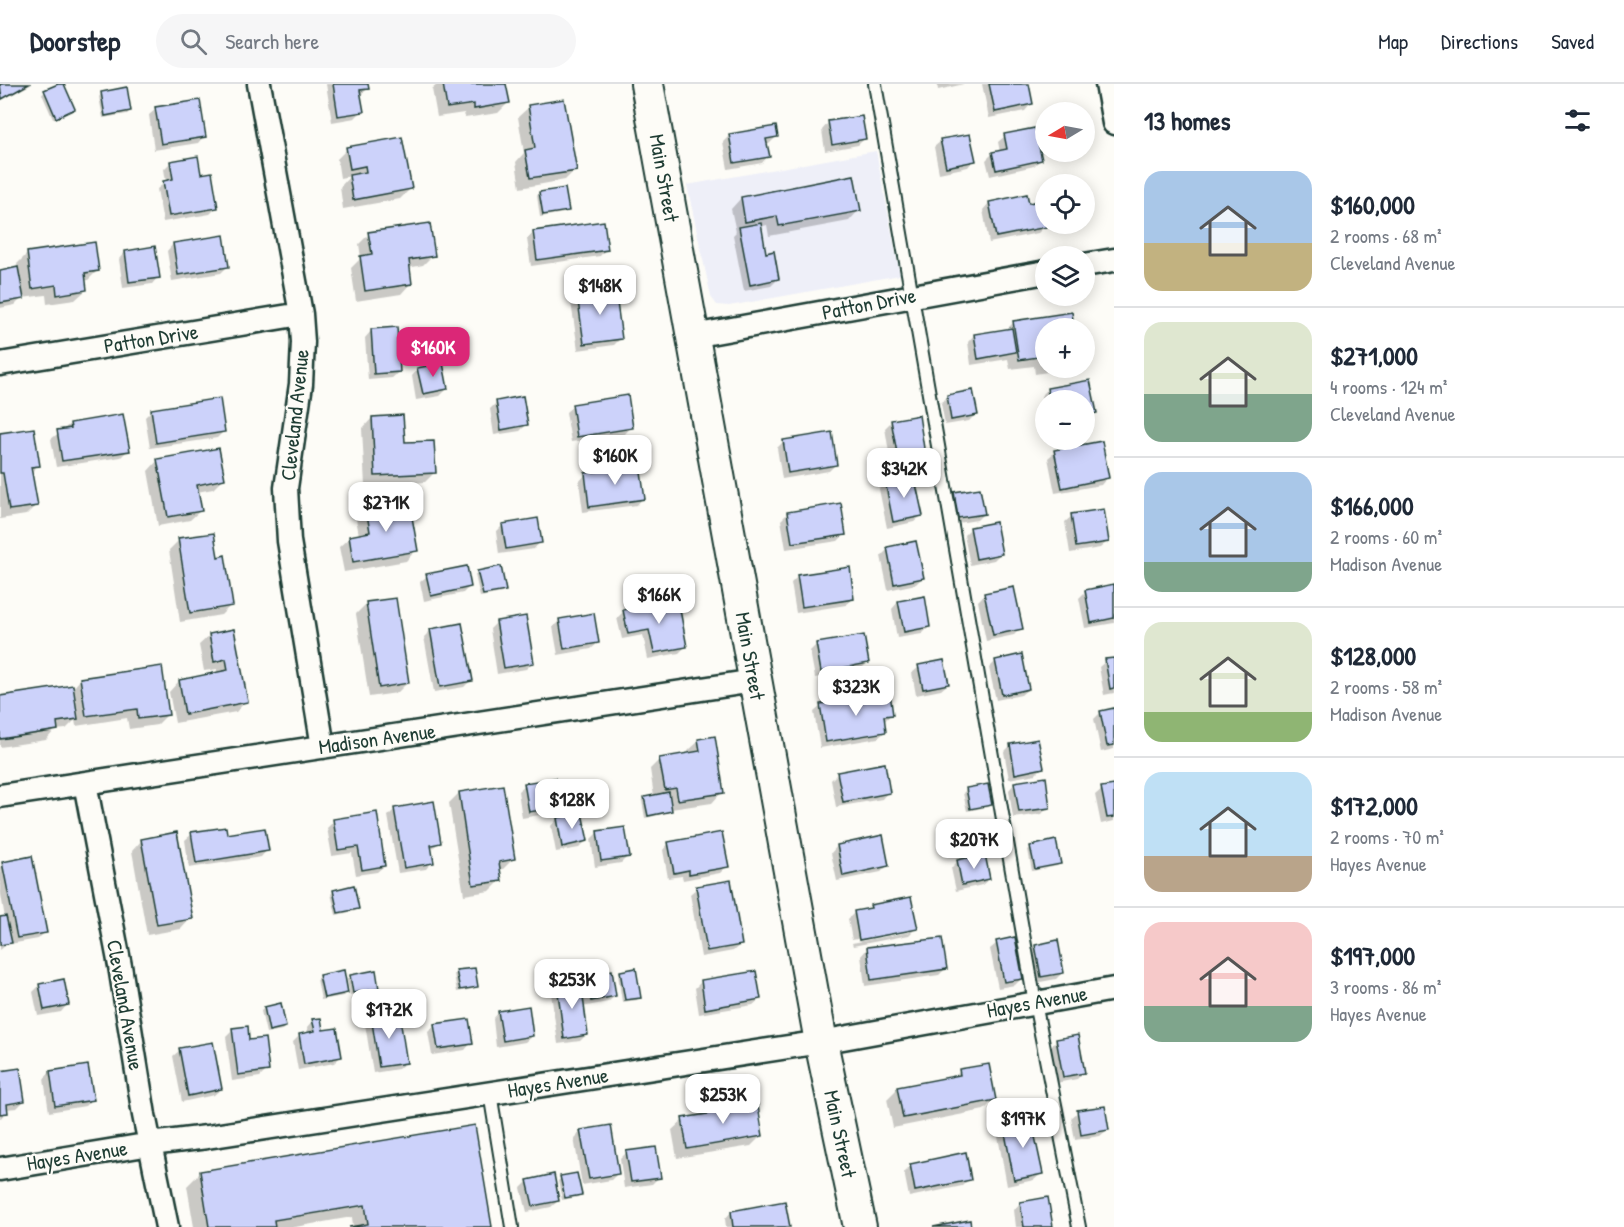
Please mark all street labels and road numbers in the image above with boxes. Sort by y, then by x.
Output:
street label: Main Street [643,132,687,225]
street label: Patton Drive [819,280,918,327]
street label: Patton Drive [102,317,200,360]
street label: Cleveland Avenue [273,348,316,482]
street label: Main Street [729,610,773,703]
street label: Madison Avenue [317,716,437,761]
street label: Cleveland Avenue [100,937,151,1072]
street label: Hayes Avenue [984,978,1089,1025]
street label: Hayes Avenue [506,1060,610,1105]
street label: Main Street [817,1088,864,1181]
street label: Hayes Avenue [25,1133,129,1178]

